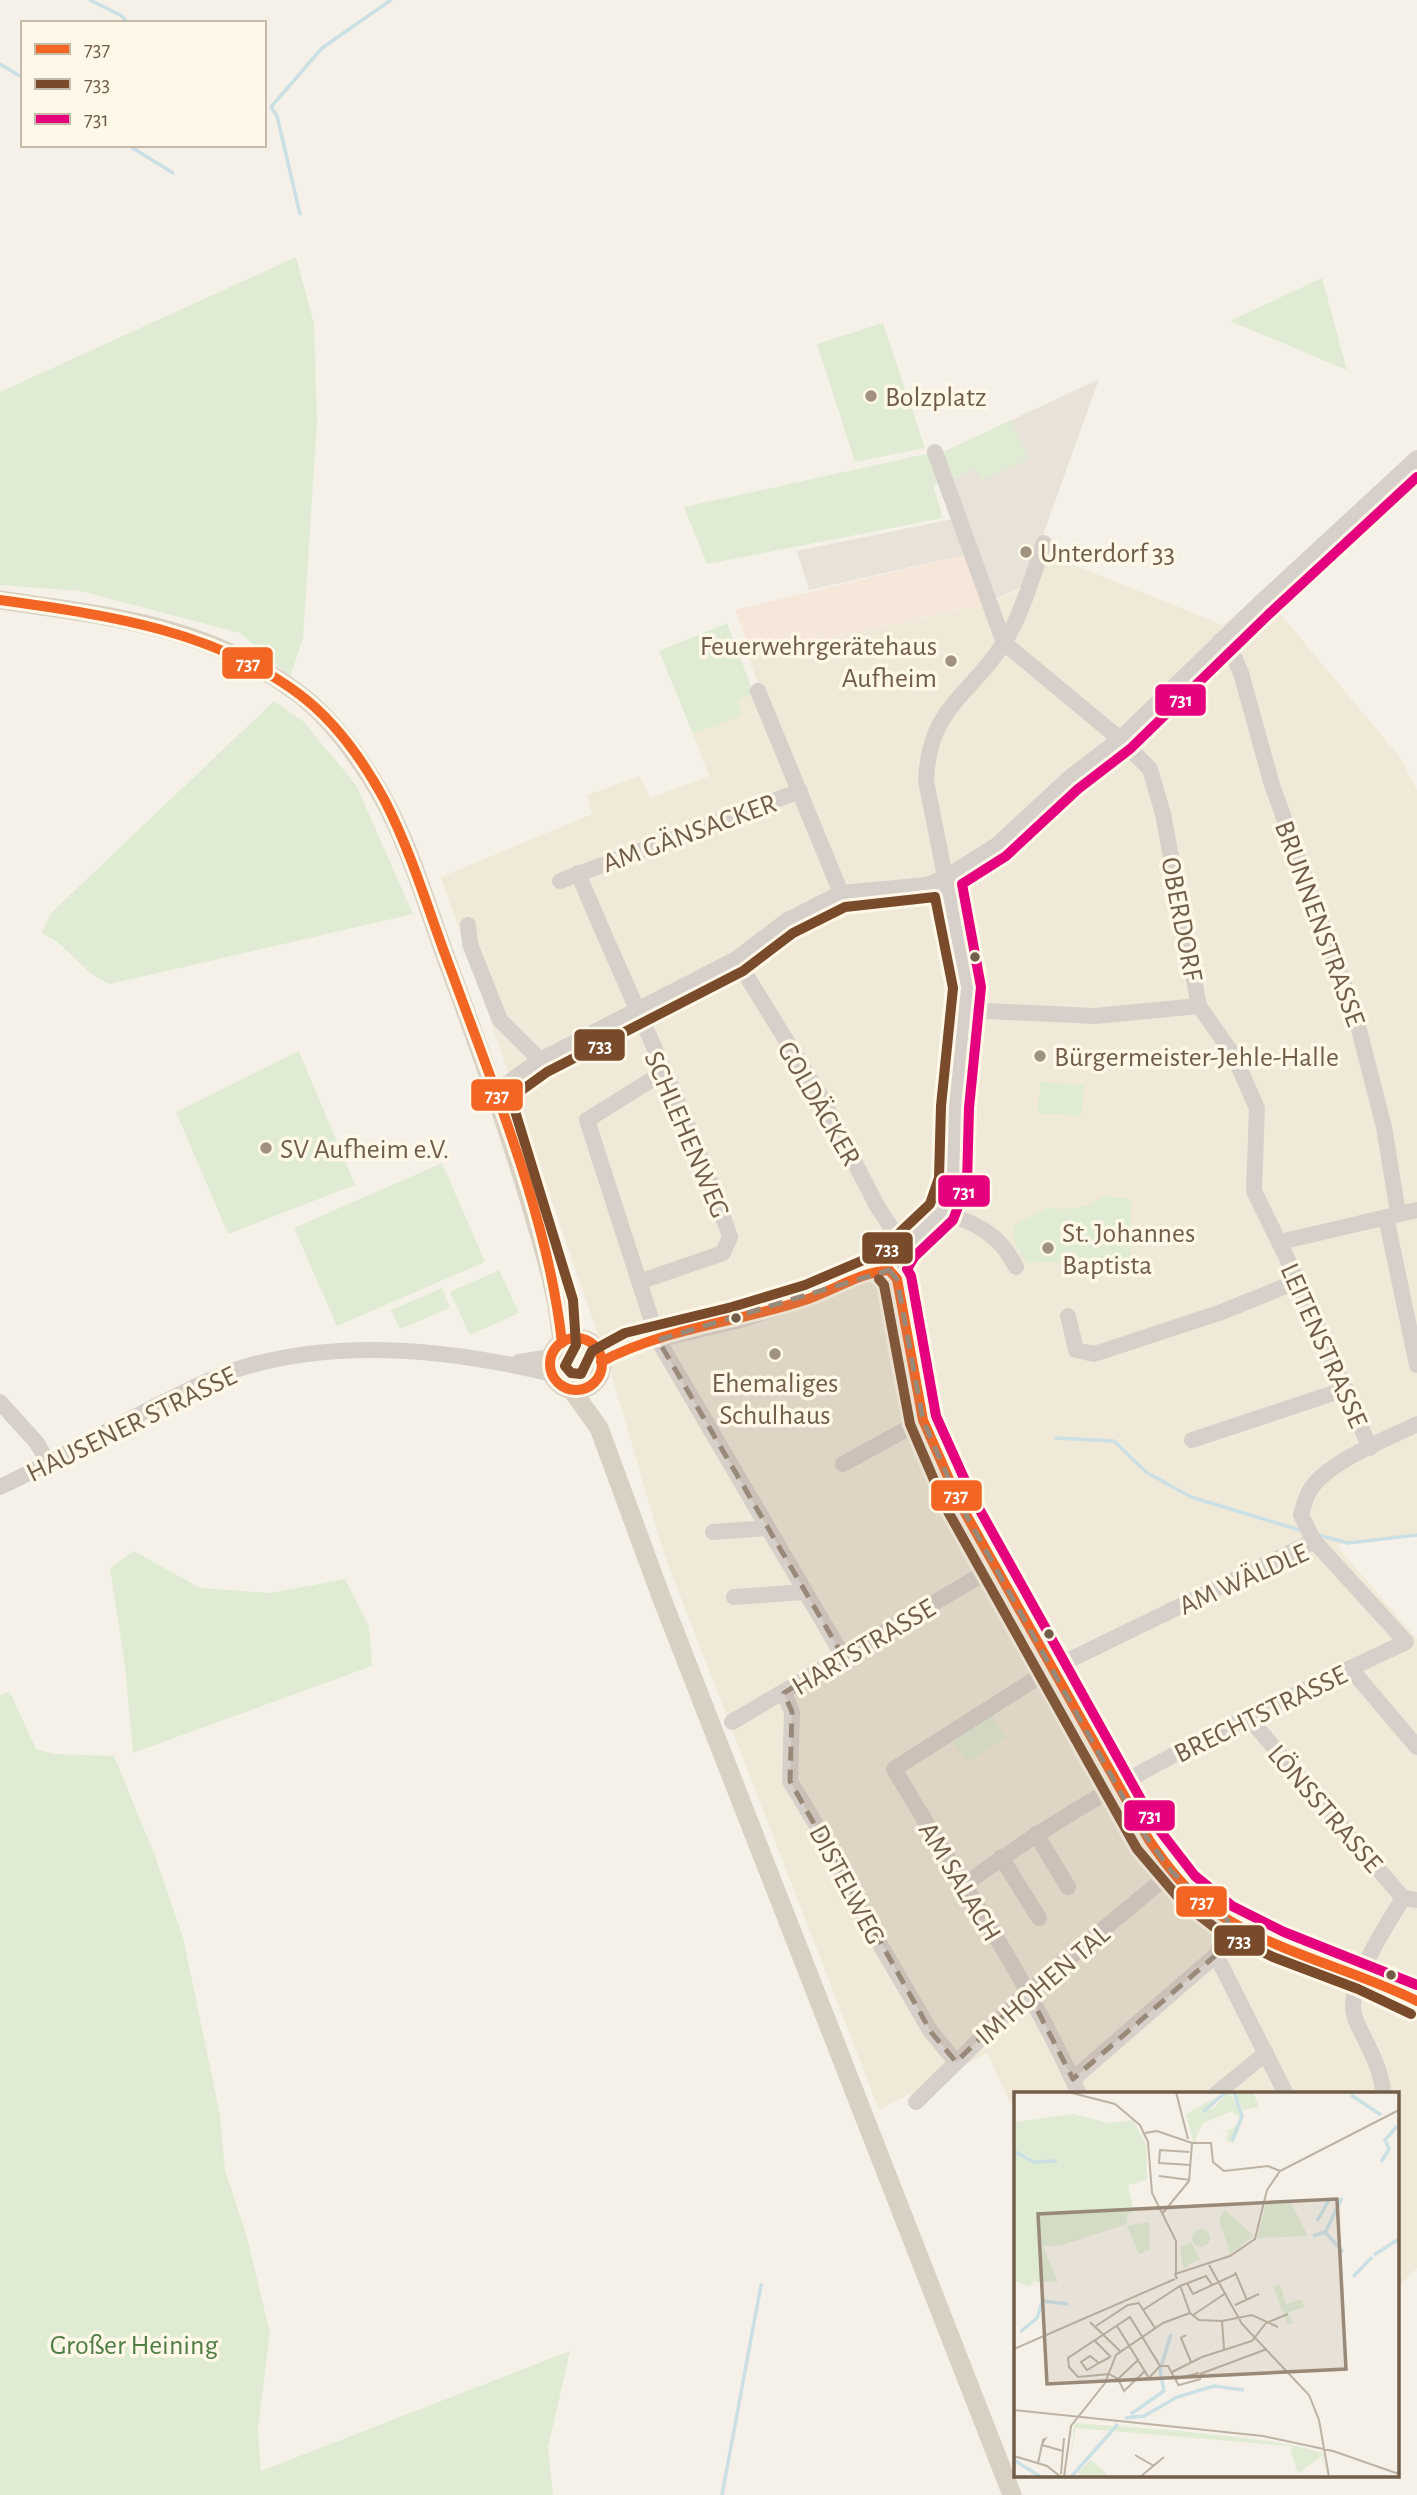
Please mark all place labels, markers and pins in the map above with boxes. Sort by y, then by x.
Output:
place label: Bolzplatz [885,384,987,412]
marker: Bolzplatz [863,388,879,404]
place label: Unterdorf 33 [1040,540,1175,568]
marker: Unterdorf 33 [1018,544,1034,560]
place label: Feuerwehrgerätehaus Aufheim [700,633,937,693]
marker: Feuerwehrgerätehaus Aufheim [943,653,959,669]
unlabelled marker [968,950,982,964]
place label: Bürgermeister-Jehle-Halle [1054,1044,1339,1072]
marker: Bürgermeister-Jehle-Halle [1032,1048,1048,1064]
place label: SV Aufheim e.V. [280,1136,449,1164]
marker: SV Aufheim e.V. [258,1140,274,1156]
place label: St. Johannes Baptista [1062,1220,1195,1280]
marker: St. Johannes Baptista [1040,1240,1056,1256]
unlabelled marker [729,1311,743,1325]
marker: Ehemaliges Schulhaus [767,1346,783,1362]
place label: Ehemaliges Schulhaus [712,1370,838,1430]
unlabelled marker [1042,1627,1056,1641]
unlabelled marker [1384,1968,1398,1982]

